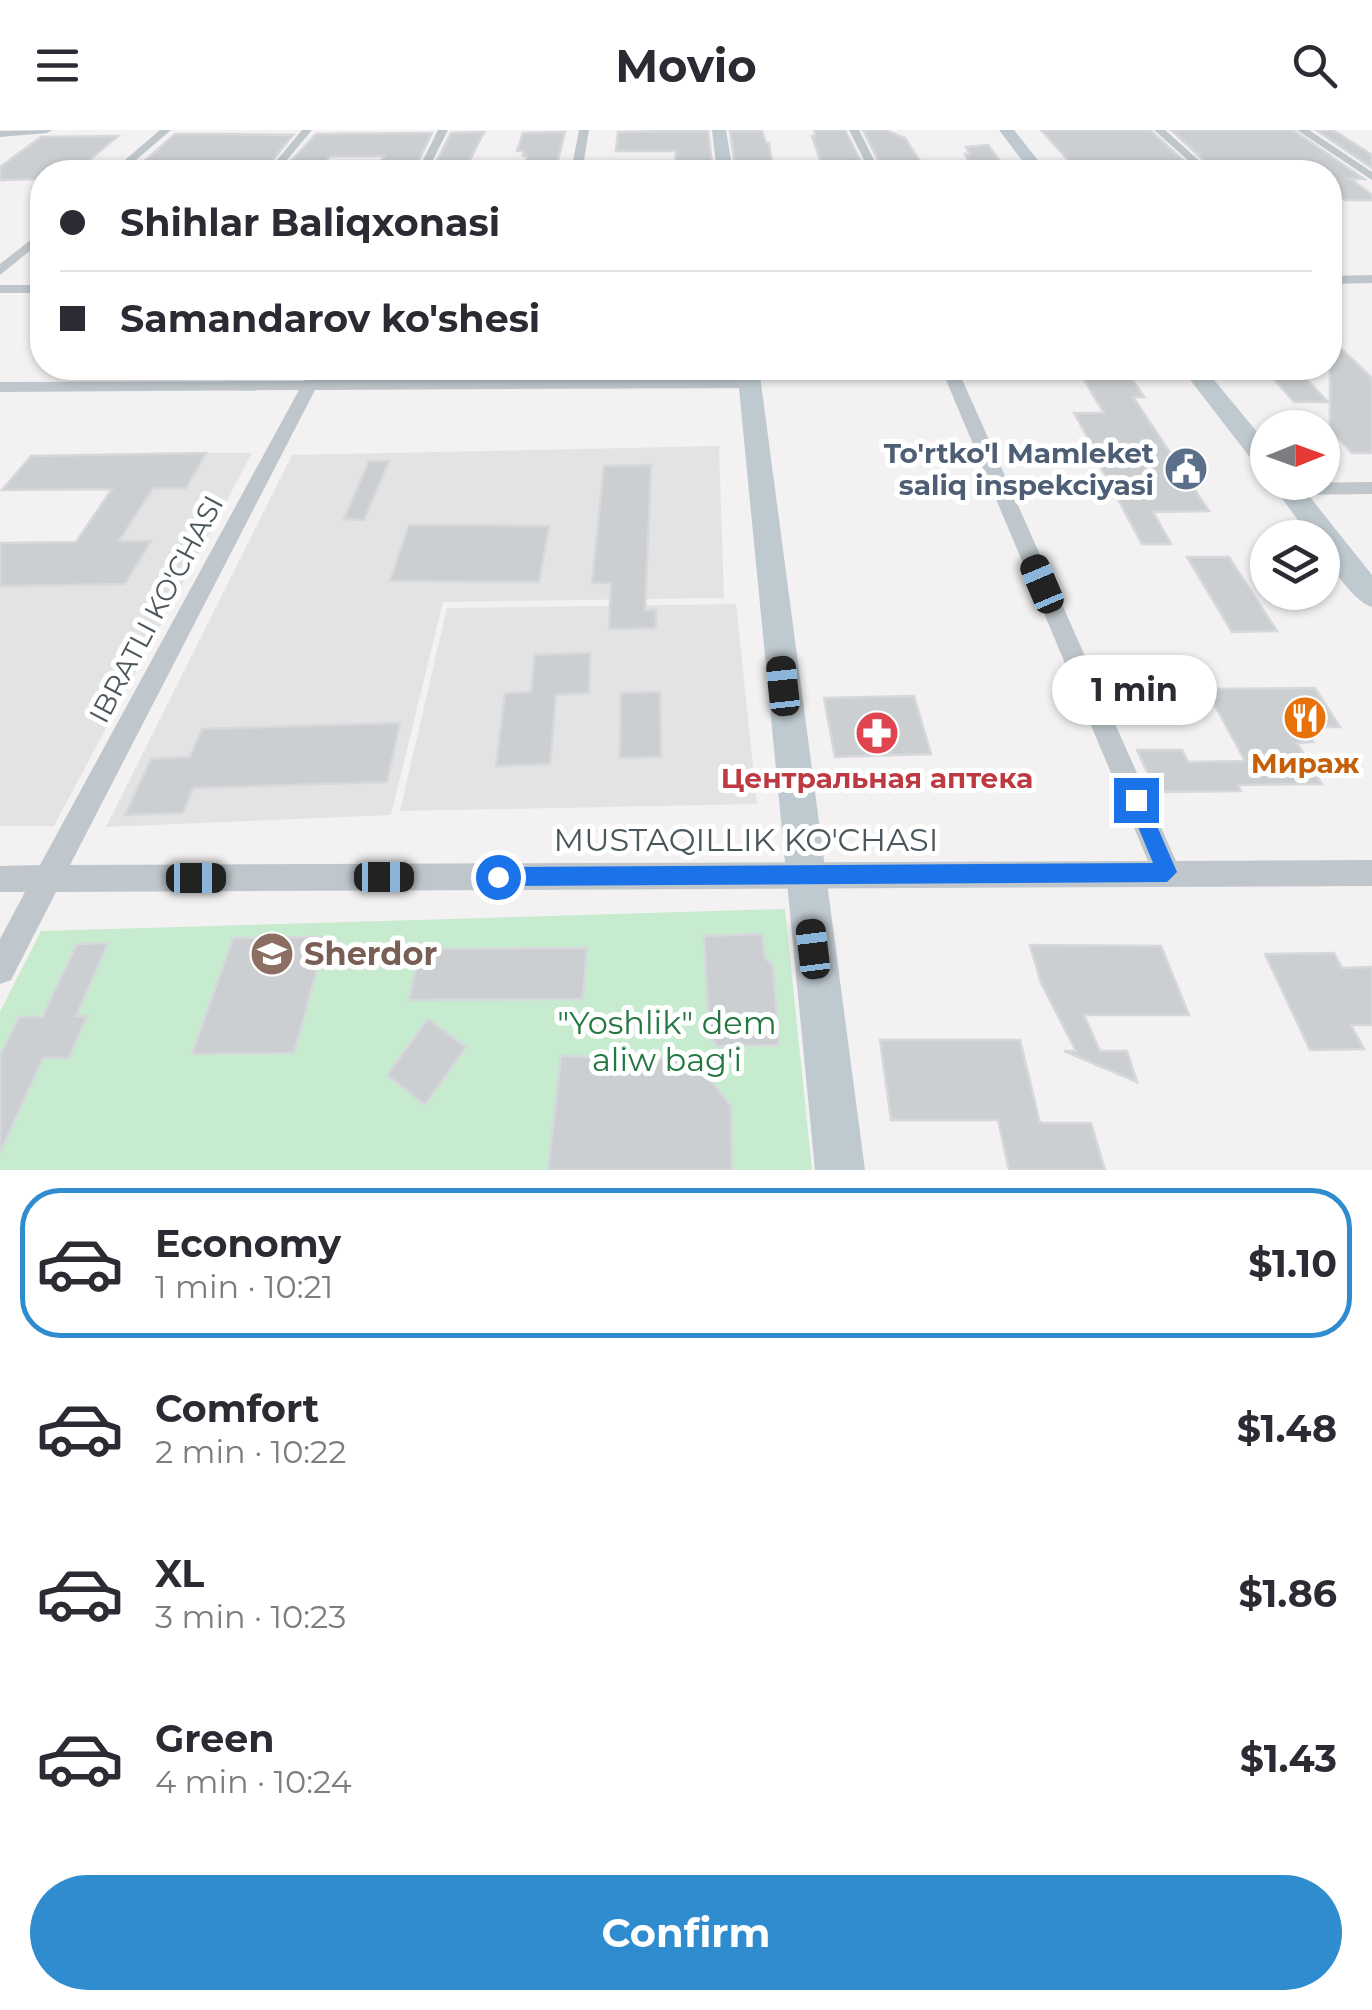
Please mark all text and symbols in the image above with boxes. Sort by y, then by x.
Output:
icon: menu [30,38,85,93]
text: Movio [615,38,757,93]
icon: search [1287,38,1342,93]
text: Shihlar Baliqxonasi [120,199,500,246]
text: Samandarov ko'shesi [120,295,540,342]
north arrow [1250,410,1340,500]
map controls [1250,410,1340,610]
place label: To'rtko'l Mamleket saliq inspekciyasi [884,436,1154,502]
public building icon: To'rtko'l Mamleket saliq inspekciyasi [1163,446,1209,492]
street label: IBRATLI KO'CHASI [82,489,230,729]
button: layers [1250,520,1340,610]
car [1016,551,1068,617]
car [765,655,801,717]
callout: 1 min [1054,655,1218,725]
text: 1 min [1091,670,1178,709]
restaurant icon: Мираж [1282,695,1328,741]
pharmacy icon: Центральная аптека [854,710,900,756]
place label: Мираж [1251,746,1360,780]
place label: Центральная аптека [721,761,1033,795]
route end [1114,778,1159,823]
street label: MUSTAQILLIK KO'CHASI [554,820,938,859]
route start [476,855,521,900]
car [354,862,414,892]
car [166,863,226,893]
car [794,917,832,981]
school or university icon: Sherdor [249,931,295,977]
place label: Sherdor [304,934,437,973]
park label: "Yoshlik" dem aliw bag'i [557,1003,777,1079]
icon: car [35,1218,125,1308]
text: Economy [155,1220,341,1267]
text: $1.10 [1248,1240,1337,1287]
text: 1 min · 10:21 [155,1267,333,1306]
icon: car [35,1383,125,1473]
text: Comfort [155,1385,319,1432]
text: $1.48 [1237,1405,1337,1452]
text: 2 min · 10:22 [155,1432,346,1471]
icon: car [35,1548,125,1638]
text: XL [155,1550,204,1597]
text: $1.86 [1239,1570,1337,1617]
text: 3 min · 10:23 [155,1597,346,1636]
icon: car [35,1713,125,1803]
text: Green [155,1715,275,1762]
text: $1.43 [1240,1735,1337,1782]
text: 4 min · 10:24 [155,1762,352,1801]
button: Confirm [30,1875,1342,1990]

